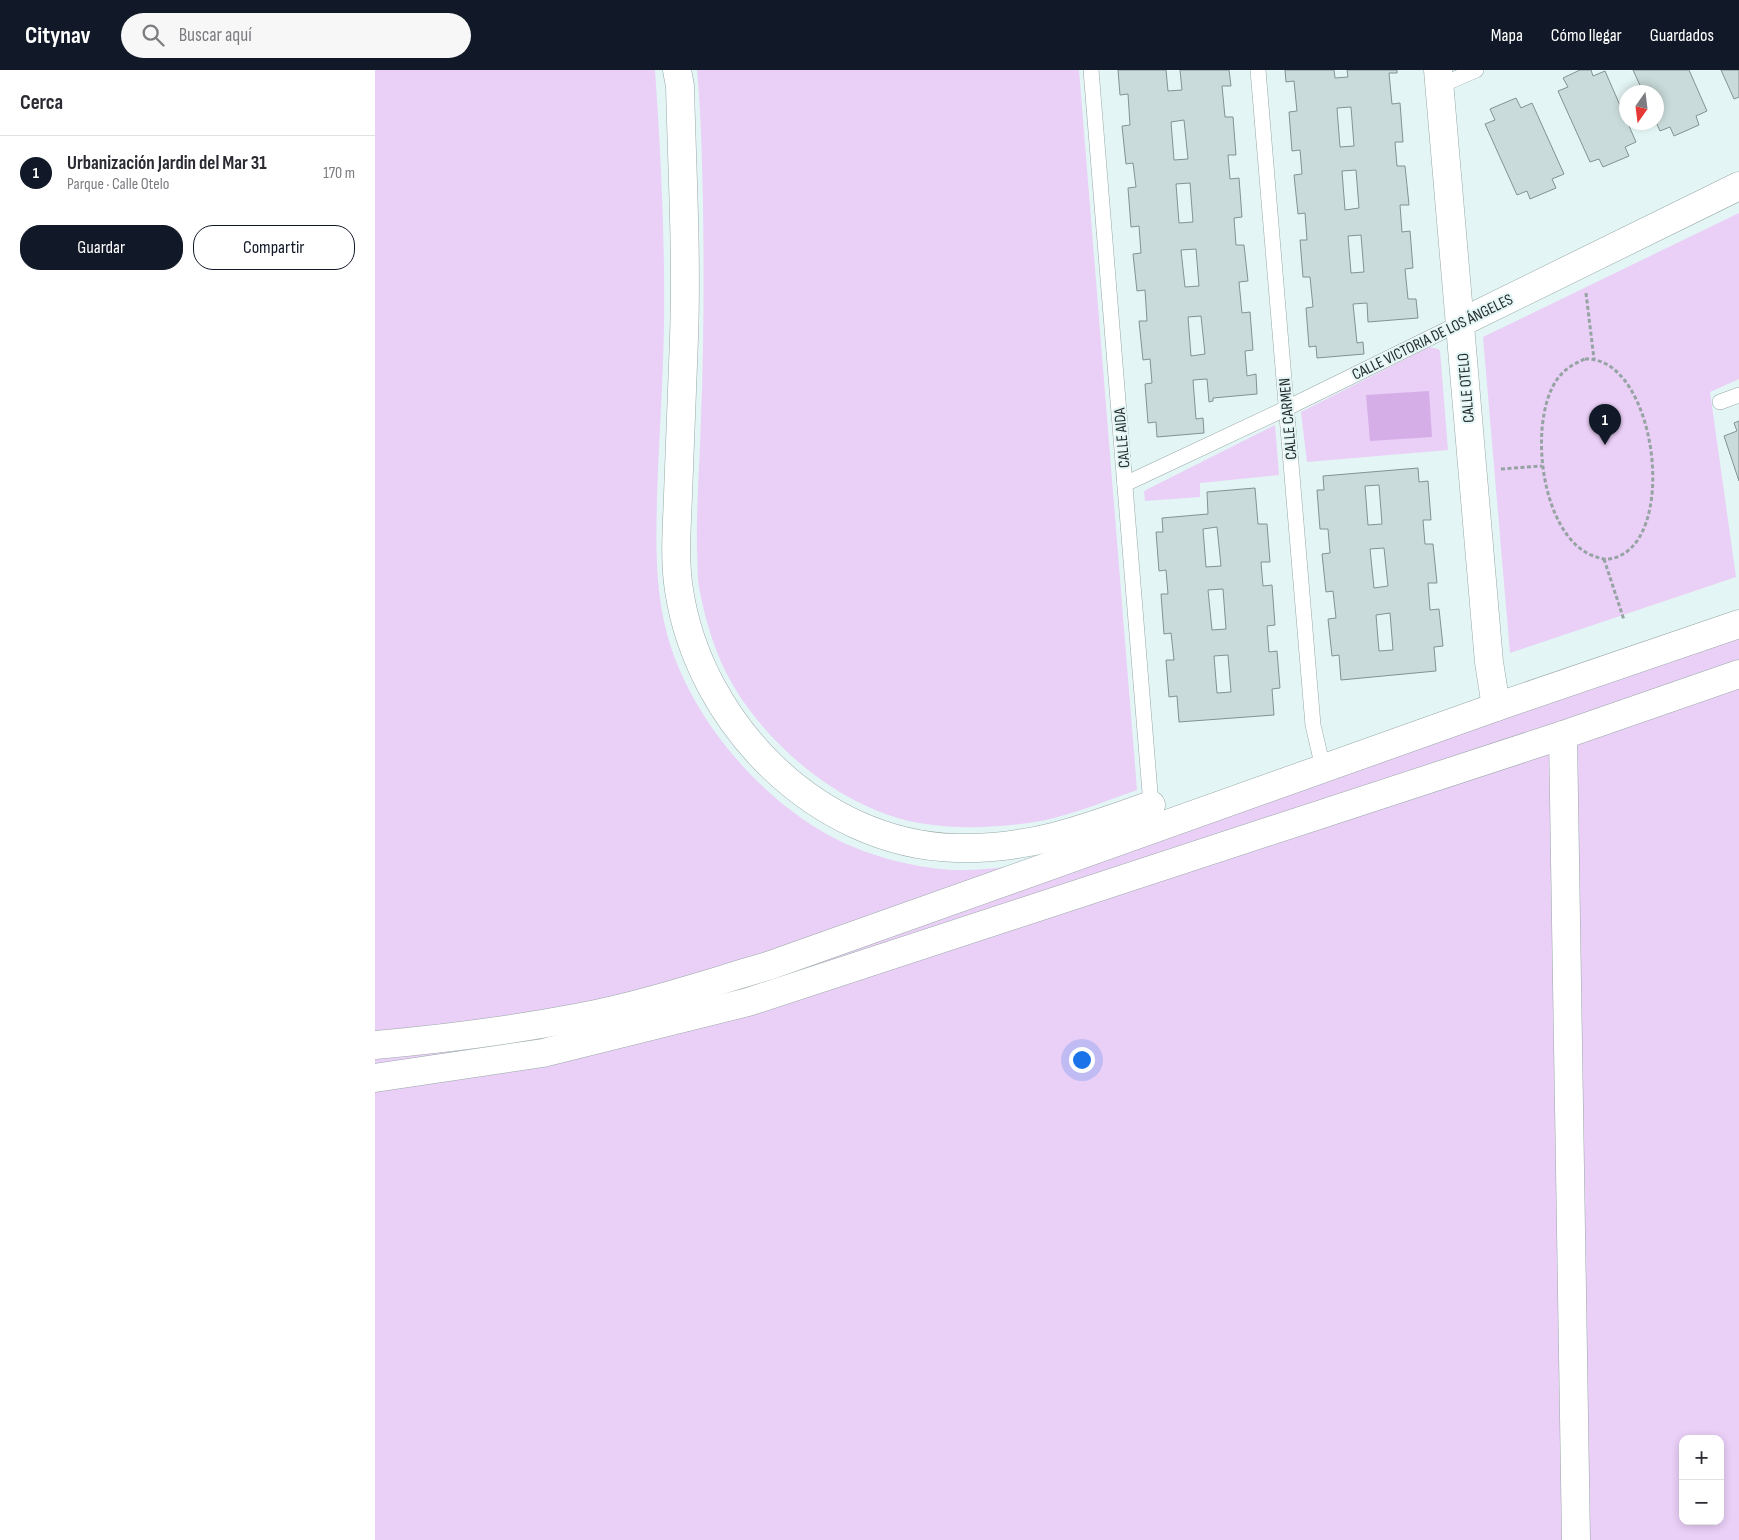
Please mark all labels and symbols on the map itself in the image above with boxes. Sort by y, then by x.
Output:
north arrow [1619,85,1664,130]
street label: CALLE VICTORIA DE LOS ÁNGELES [1349,290,1516,385]
street label: CALLE OTELO [1454,352,1479,423]
street label: CALLE CARMEN [1275,377,1302,460]
pin: 1 [1589,404,1621,445]
street label: CALLE AIDA [1110,407,1135,469]
your location [1069,1047,1095,1073]

